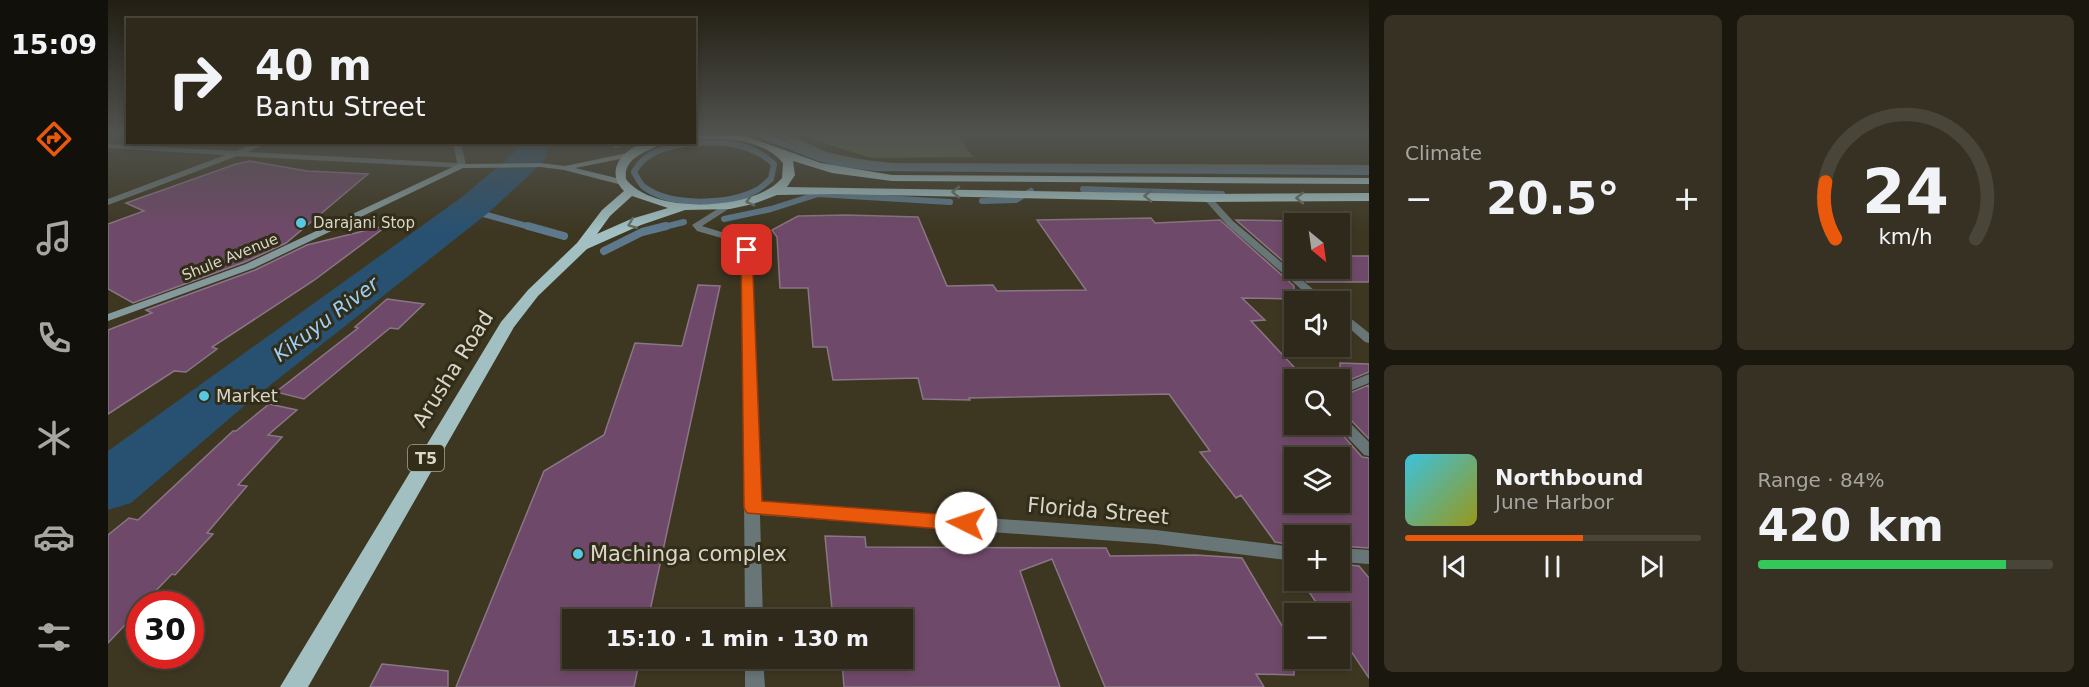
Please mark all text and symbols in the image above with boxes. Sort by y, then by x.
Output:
text: 15:09 [11,29,97,60]
text: 40 m [255,41,372,90]
icon: right [156,42,234,120]
text: Bantu Street [255,91,426,122]
icon: directions [33,118,75,160]
text: Climate [1405,141,1482,165]
text: 24 [1862,155,1949,228]
text: 20.5° [1486,172,1620,225]
text: − [1405,179,1433,218]
text: + [1673,179,1701,218]
one-way arrow [952,186,961,199]
one-way arrow [1144,190,1153,203]
one-way arrow [1296,192,1305,204]
one-way arrow [745,193,755,206]
north arrow [1284,213,1350,279]
map controls [1284,213,1350,669]
place label: Darajani Stop [313,214,415,232]
marker: Darajani Stop [294,216,308,230]
icon: music [33,217,75,259]
one-way arrow [628,217,639,229]
pin [721,224,772,275]
text: km/h [1878,225,1932,250]
street label: Shule Avenue [179,229,281,285]
icon: arrive [730,233,763,266]
water label: Kikuyu River [269,271,385,366]
button: sound [1284,291,1350,357]
street label: Arusha Road [408,306,498,432]
icon: phone [33,317,75,359]
button: search [1284,369,1350,435]
place label: Market [216,385,278,406]
marker: Market [197,389,211,403]
icon: climate [33,417,75,459]
road number: T5 [408,445,444,471]
button: layers [1284,447,1350,513]
text: Northbound [1495,465,1644,490]
text: Range · 84% [1758,468,1884,492]
text: June Harbor [1495,490,1614,514]
position arrow [934,491,998,555]
street label: Florida Street [1026,493,1170,529]
text: 420 km [1758,499,1944,552]
icon: car [33,516,75,558]
button: + [1284,525,1350,591]
place label: Machinga complex [590,542,787,566]
marker: Machinga complex [571,547,585,561]
icon: previous [1438,550,1471,583]
icon: pause [1536,550,1569,583]
icon: next [1635,550,1668,583]
speed limit sign: 30 [126,591,204,669]
button: − [1284,603,1350,669]
icon: filters [33,616,75,658]
text: 15:10 · 1 min · 130 m [606,626,869,651]

